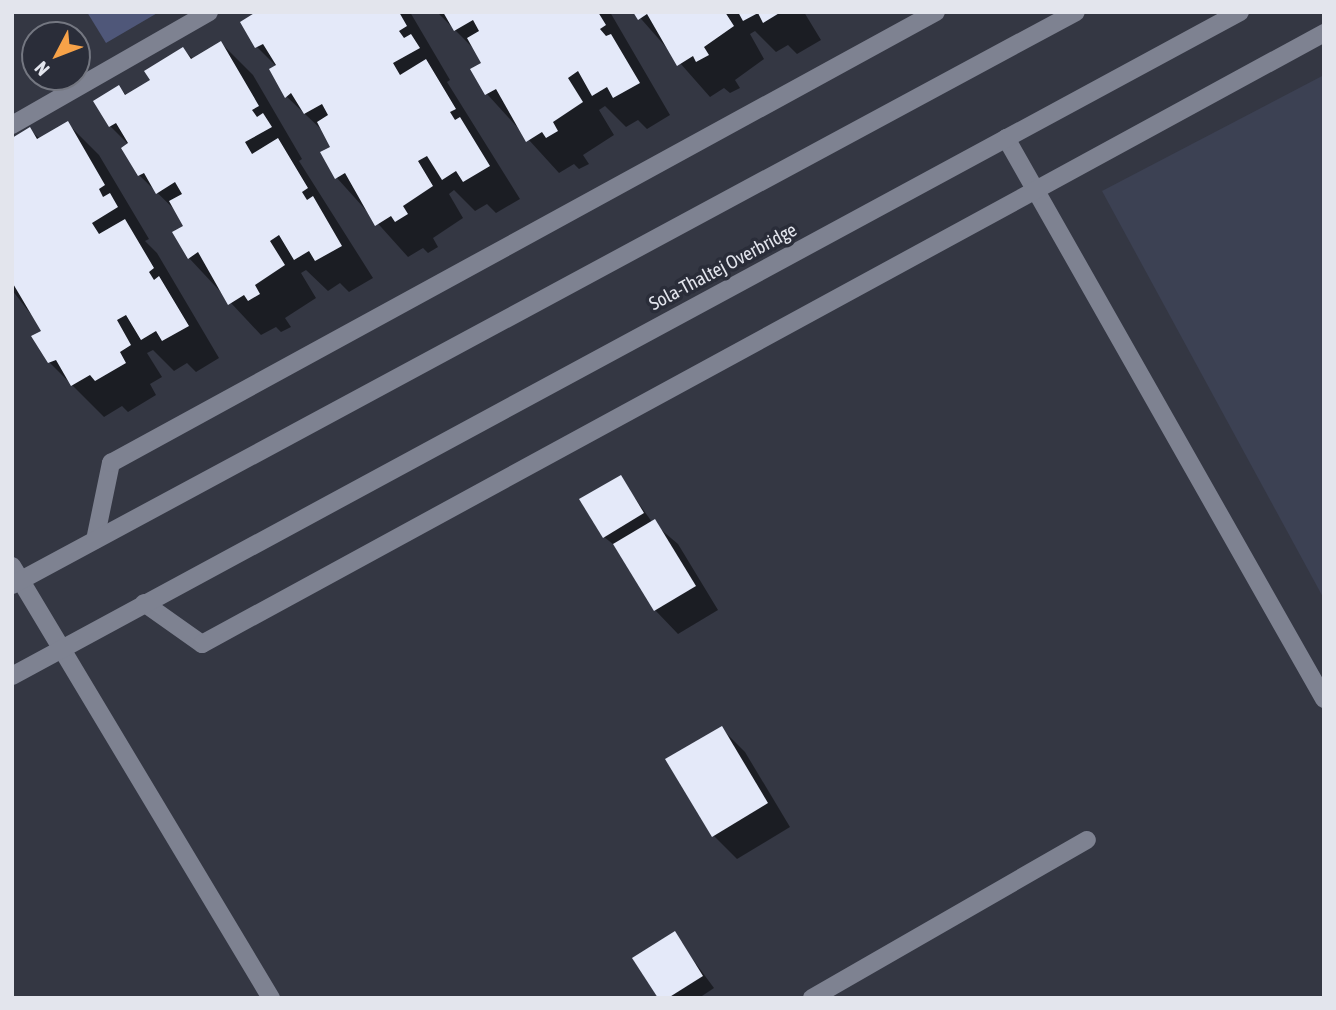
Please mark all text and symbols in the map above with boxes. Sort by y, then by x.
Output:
north arrow [21,21,91,91]
text: N [30,57,54,80]
street label: Sola-Thaltej Overbridge [645,218,801,316]

